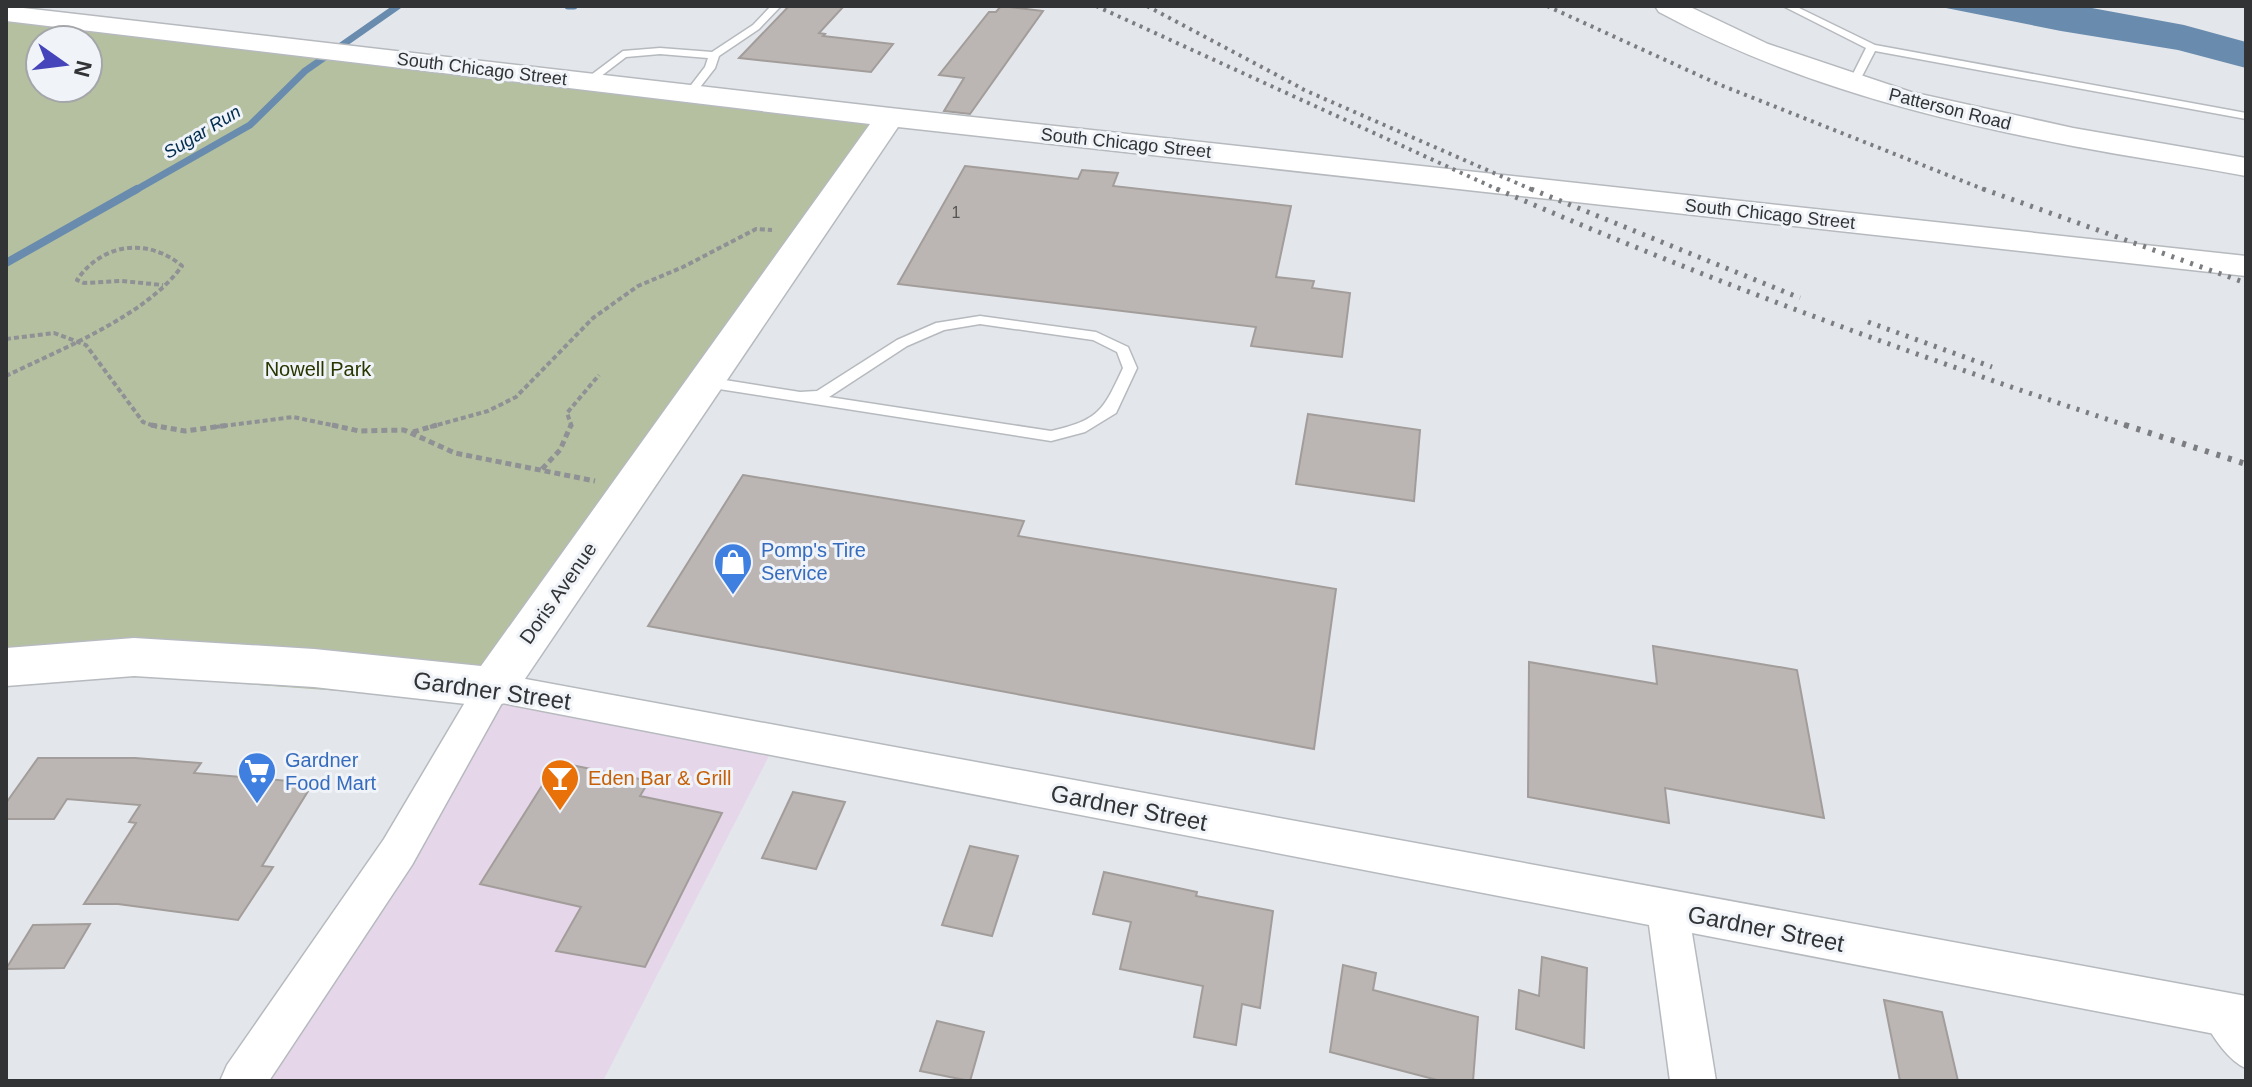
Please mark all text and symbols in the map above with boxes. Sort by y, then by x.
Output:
north arrow [24,24,104,104]
street label: South Chicago Street [396,49,568,89]
text: N [69,58,97,79]
street label: Patterson Road [1887,84,2013,134]
water label: Sugar Run [160,101,244,163]
street label: South Chicago Street [1040,124,1212,162]
street label: South Chicago Street [1684,195,1856,233]
house number: 1 [952,204,961,221]
park label: Nowell Park [265,358,372,380]
street label: Doris Avenue [515,538,601,648]
place label: Pomp's Tire Service [761,539,866,584]
shop icon: Pomp's Tire Service [712,541,754,596]
street label: Gardner Street [412,666,573,715]
place label: Gardner Food Mart [285,749,377,794]
supermarket icon: Gardner Food Mart [236,750,278,805]
bar icon: Eden Bar & Grill [539,757,581,812]
place label: Eden Bar & Grill [588,767,731,789]
street label: Gardner Street [1049,779,1210,836]
street label: Gardner Street [1686,900,1847,957]

